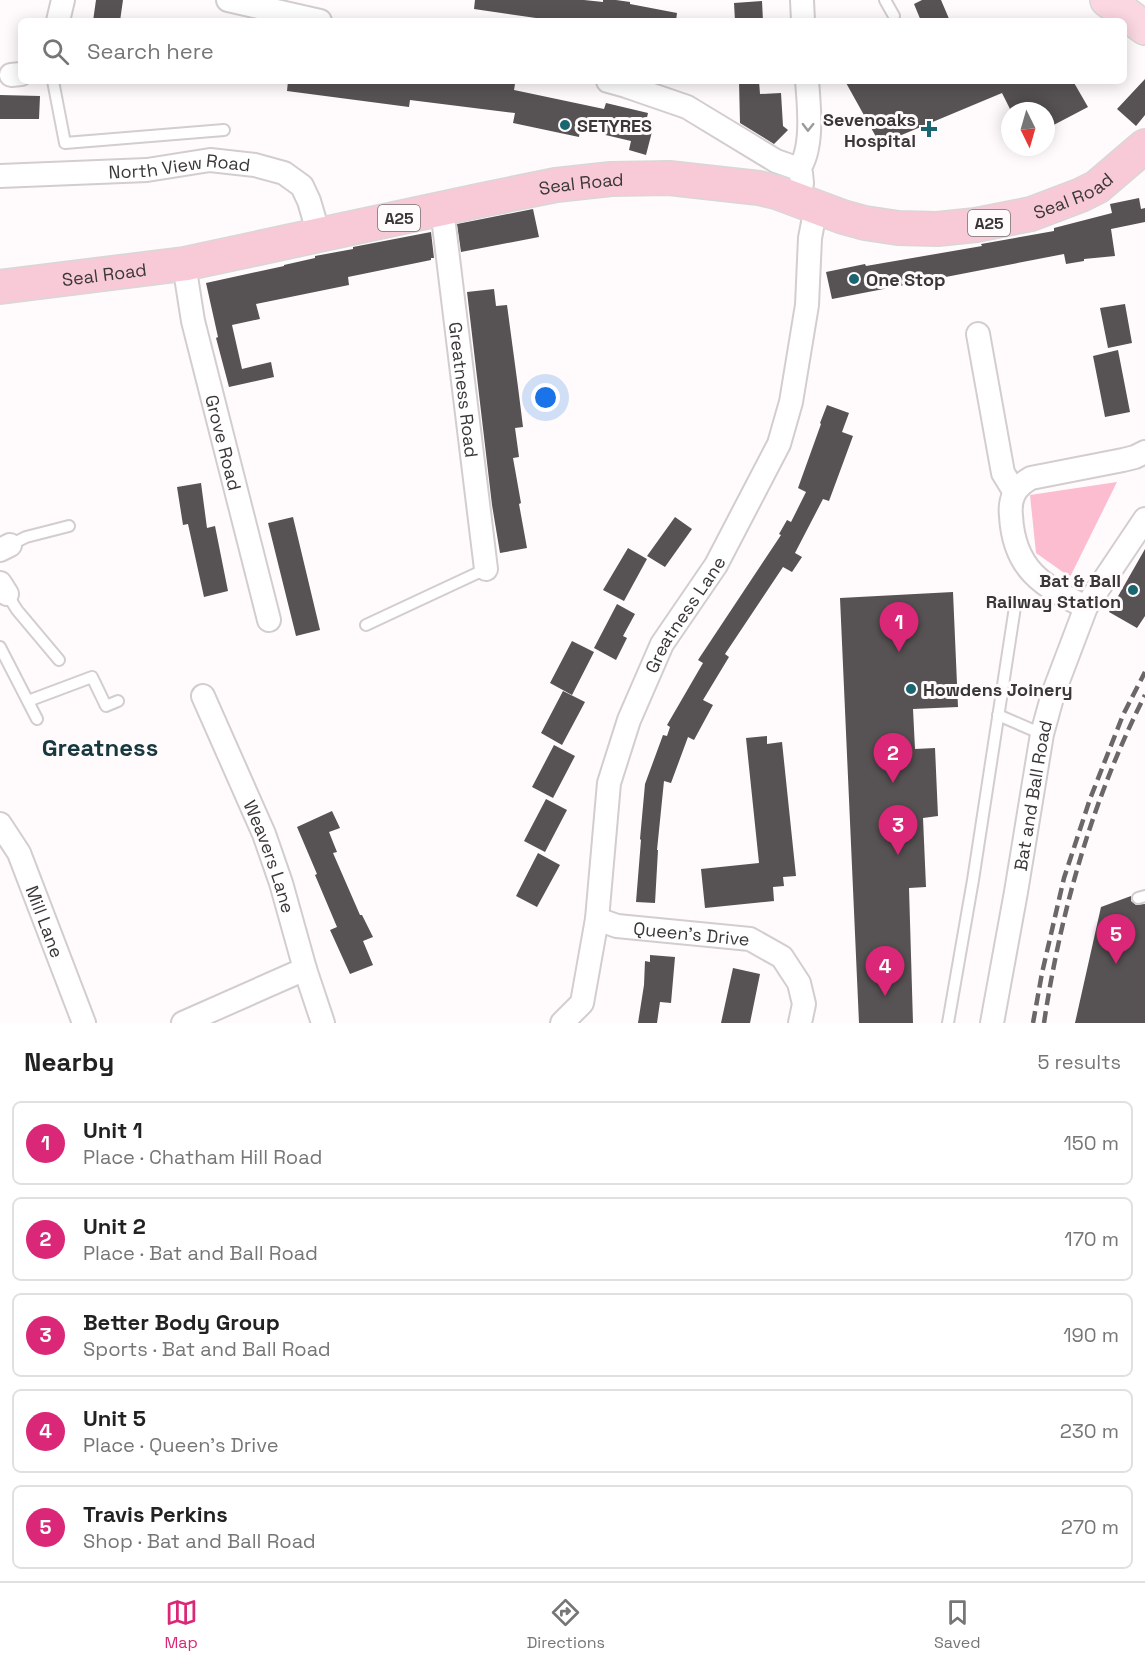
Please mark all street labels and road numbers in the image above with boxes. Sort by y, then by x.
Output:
street label: North View Road [108,148,252,183]
street label: Seal Road [537,167,624,200]
street label: Seal Road [1030,167,1118,224]
road number: A25 [378,205,420,231]
road number: A25 [968,210,1010,236]
street label: Seal Road [60,257,148,291]
street label: Greatness Road [444,320,484,459]
street label: Grove Road [201,392,247,493]
street label: Greatness Lane [639,552,730,676]
street label: Bat and Ball Road [1008,718,1057,872]
street label: Weavers Lane [239,796,300,916]
street label: Mill Lane [21,882,69,961]
street label: Queen's Drive [632,916,751,950]

